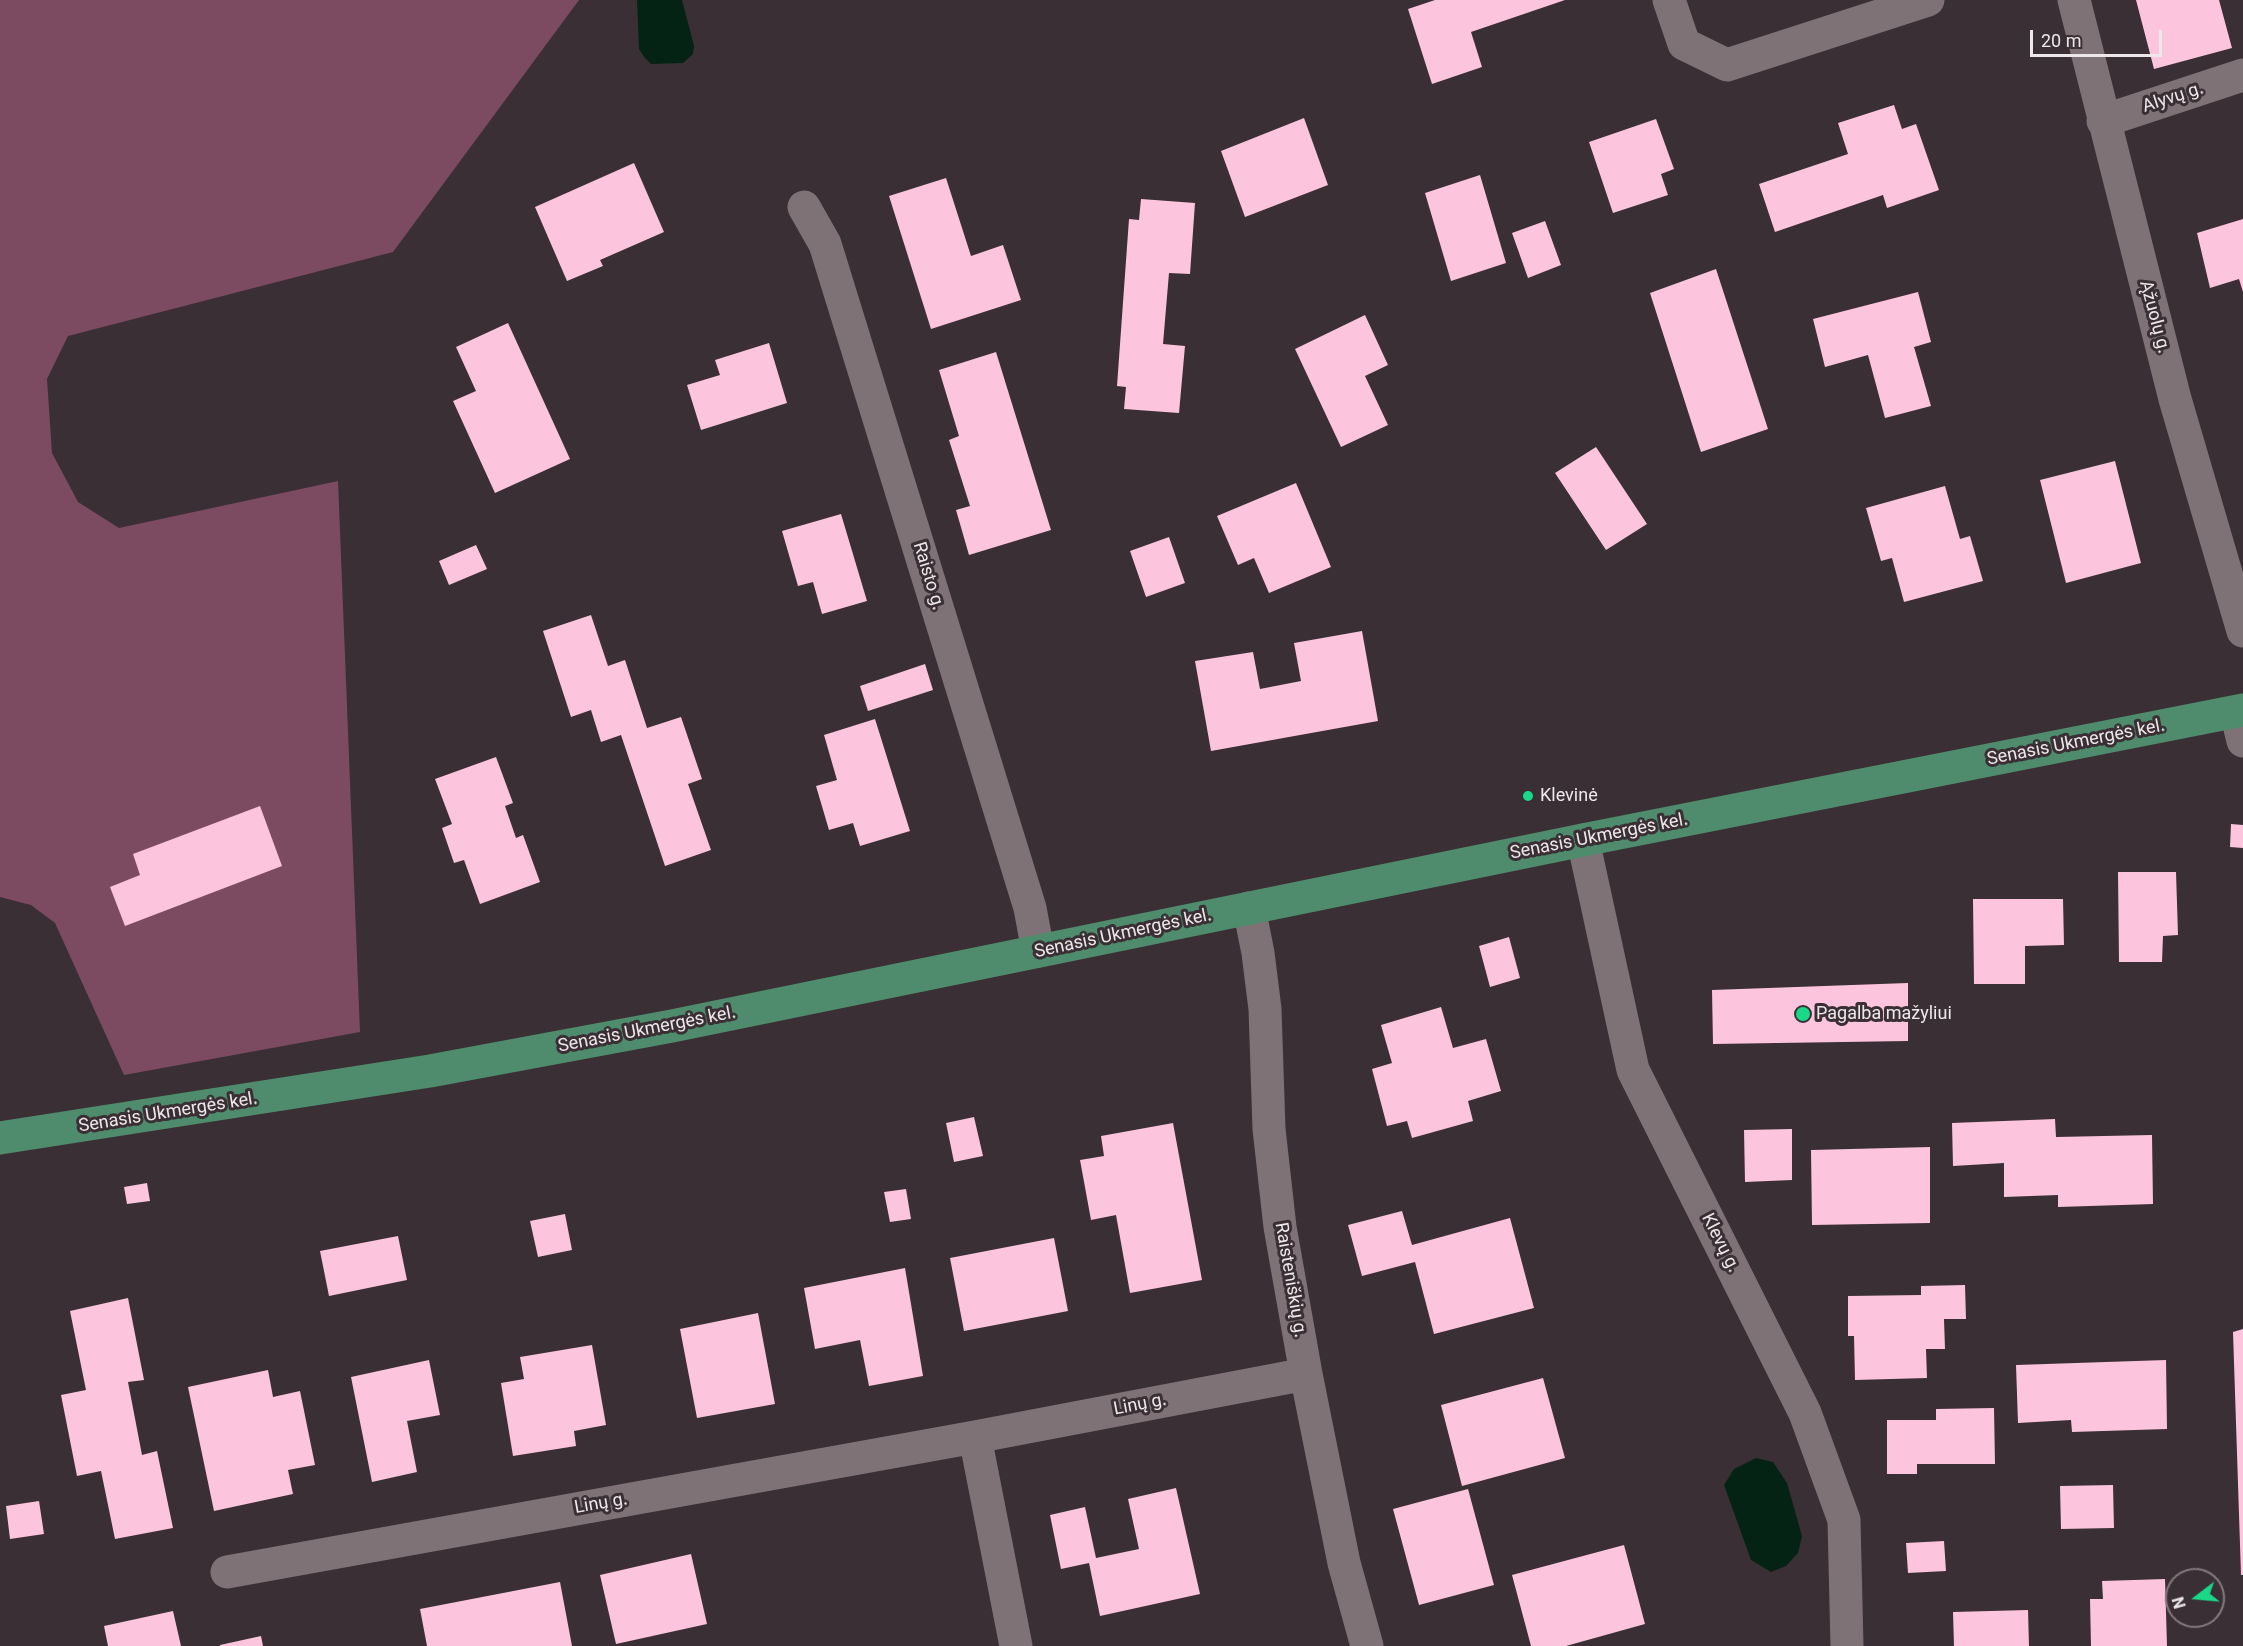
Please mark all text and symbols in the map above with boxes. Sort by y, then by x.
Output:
scale bar [2033,18,2165,56]
text: 20 m [2041,30,2081,51]
street label: Alyvų g. [2140,78,2206,118]
street label: Ąžuolų g. [2134,278,2174,356]
street label: Raisto g. [907,539,949,613]
street label: Senasis Ukmergės kel. [1985,715,2167,771]
place label: Klevinė [1540,785,1598,807]
marker: Klevinė [1521,789,1535,803]
street label: Senasis Ukmergės kel. [1508,809,1690,865]
street label: Senasis Ukmergės kel. [1032,905,1214,963]
street label: Senasis Ukmergės kel. [556,1002,738,1058]
place label: Pagalba mažyliui [1816,1003,1952,1025]
marker: Pagalba mažyliui [1794,1005,1812,1023]
street label: Senasis Ukmergės kel. [77,1088,259,1138]
street label: Klevų g. [1696,1210,1744,1276]
street label: Raisteniškių g. [1269,1221,1311,1339]
street label: Linų g. [1112,1389,1168,1421]
street label: Linų g. [573,1489,629,1519]
north arrow [2165,1568,2225,1628]
text: N [2168,1595,2190,1611]

